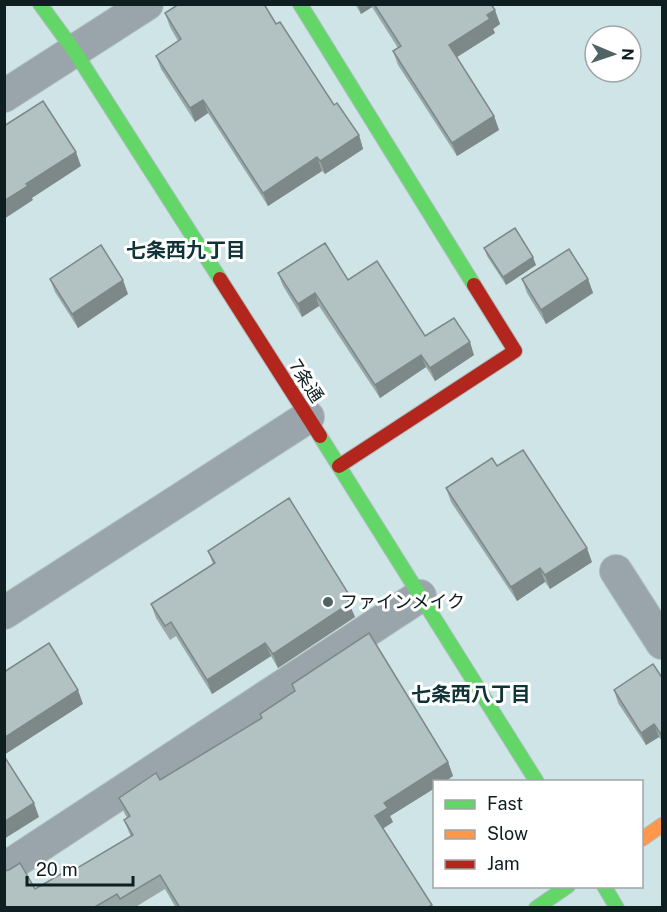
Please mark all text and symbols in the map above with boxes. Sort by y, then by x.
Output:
north arrow [583,24,643,84]
text: N [618,48,637,61]
district label: 七条西九丁目 [126,238,246,262]
street label: 7条通 [285,355,328,406]
place label: ファインメイク [340,591,465,612]
marker: ファインメイク [321,595,335,609]
district label: 七条西八丁目 [411,682,531,706]
legend [433,780,643,888]
text: Fast [487,793,523,814]
text: Slow [487,823,528,844]
scale bar [27,849,134,887]
text: Jam [487,853,520,874]
text: 20 m [36,859,78,880]

